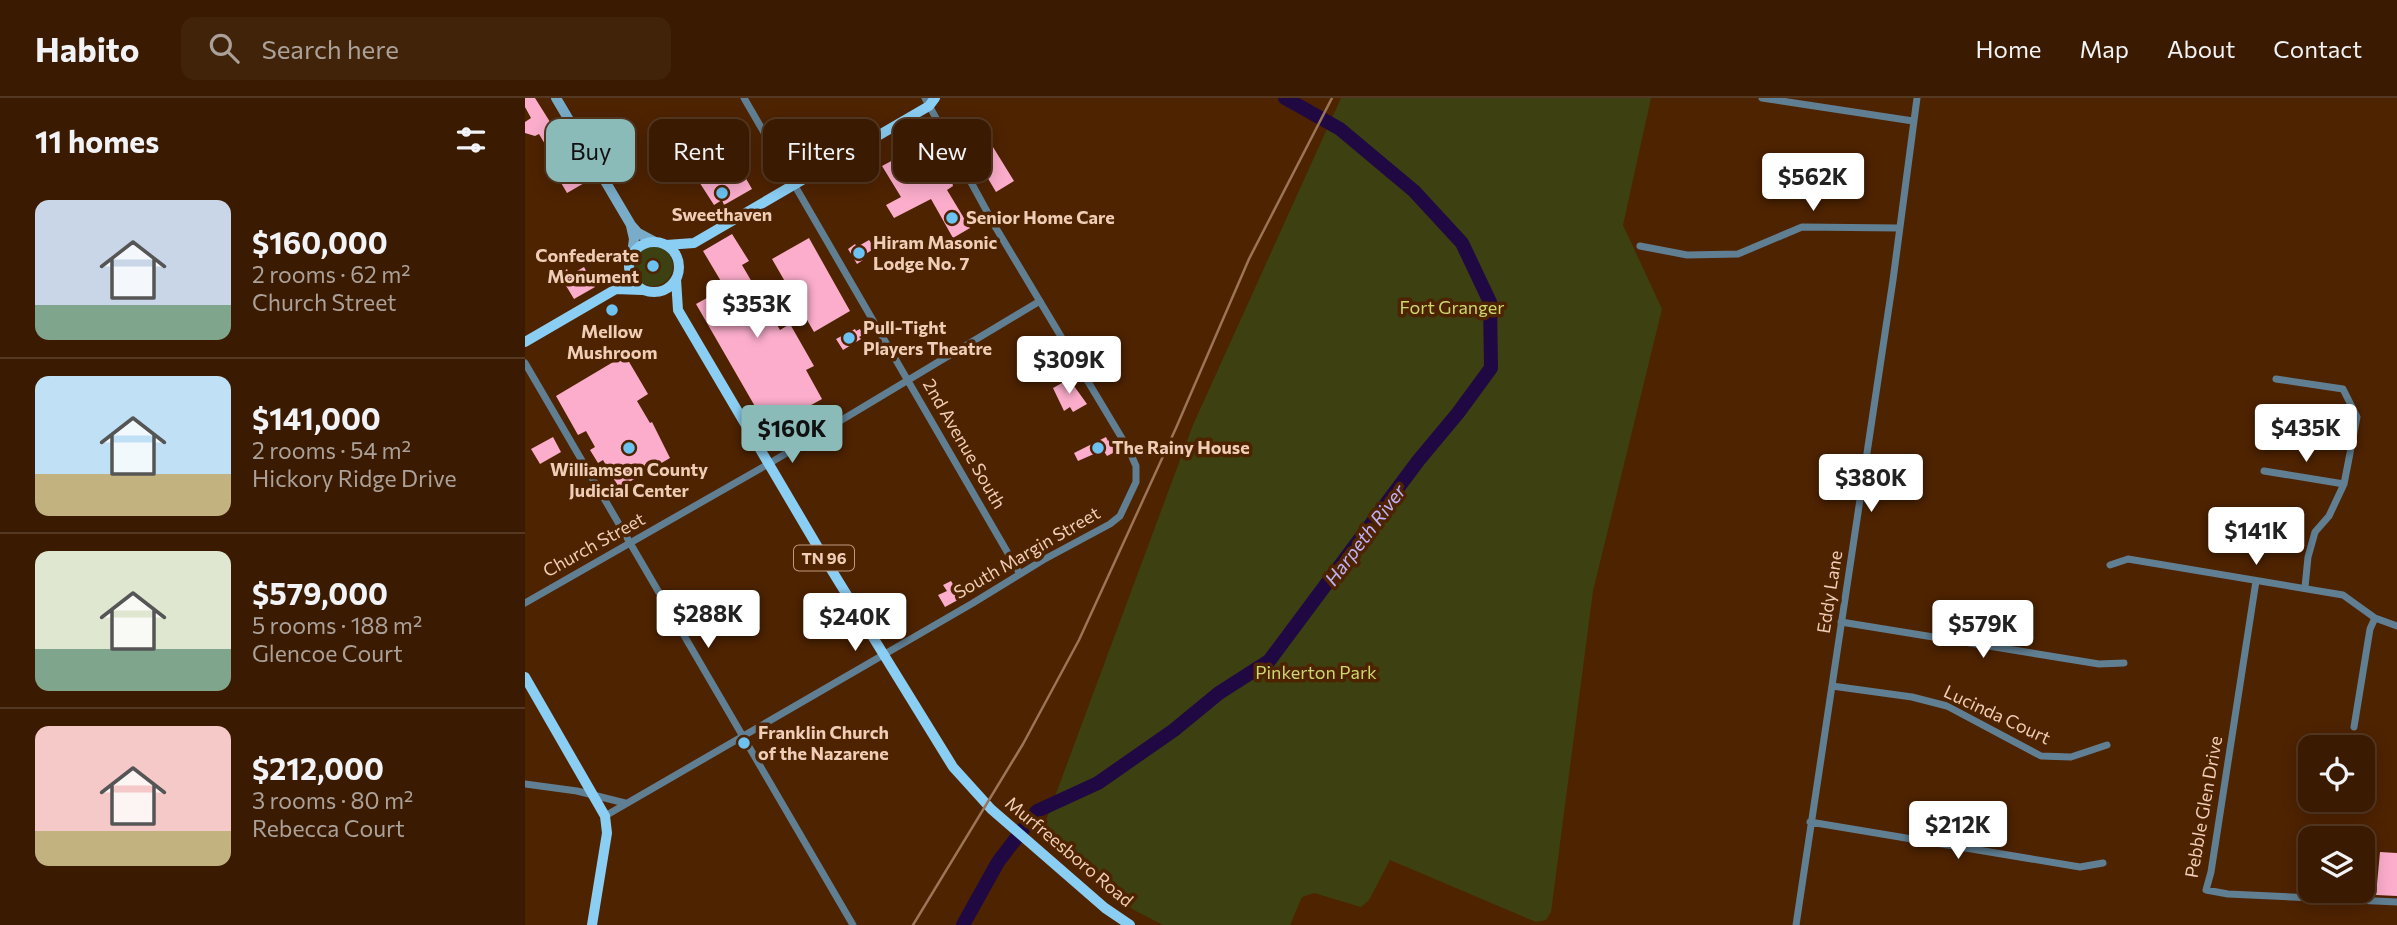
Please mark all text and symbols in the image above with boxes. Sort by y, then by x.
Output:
search box [181,17,671,80]
text: Habito [35,28,139,69]
icon: search [205,29,243,67]
text: Search here [261,33,399,64]
text: Home [1976,34,2042,63]
text: Map [2080,34,2129,63]
text: About [2167,34,2235,63]
text: Contact [2273,34,2362,63]
chip: Buy [546,119,635,182]
chip: Rent [649,119,749,182]
chip: Filters [763,119,879,182]
chip: New [893,119,991,182]
icon: filters [452,121,490,159]
text: 11 homes [35,122,159,159]
pin: $562K [1764,153,1862,213]
text: $562K [1778,162,1848,190]
marker: Sweethaven [714,185,730,201]
place label: Sweethaven [672,203,772,225]
place label: Senior Home Care [966,206,1115,228]
marker: Senior Home Care [944,210,960,226]
text: $160,000 [252,223,388,260]
icon: home [91,228,175,312]
place label: Hiram Masonic Lodge No. 7 [873,231,998,274]
place label: Confederate Monument [535,244,639,287]
marker: Hiram Masonic Lodge No. 7 [851,245,867,261]
marker: Confederate Monument [645,258,661,274]
text: 2 rooms · 62 m² [252,260,411,288]
pin: $353K [708,280,806,340]
text: Church Street [252,288,397,316]
text: $353K [722,289,792,317]
park label: Fort Granger [1400,296,1504,318]
marker: Mellow Mushroom [604,302,620,318]
place label: Pull-Tight Players Theatre [863,316,992,359]
place label: Mellow Mushroom [567,320,657,363]
marker: Pull-Tight Players Theatre [841,330,857,346]
pin: $309K [1020,336,1118,396]
text: $309K [1033,345,1105,373]
street label: 2nd Avenue South [919,374,1011,513]
text: $141,000 [252,399,381,436]
icon: home [91,404,175,488]
pin: $435K [2257,404,2355,464]
pin: $160K [743,406,841,465]
text: $435K [2271,413,2341,441]
text: $160K [757,414,827,442]
text: 2 rooms · 54 m² [252,436,411,464]
place label: The Rainy House [1112,436,1250,458]
marker: Williamson County Judicial Center [621,440,637,456]
marker: The Rainy House [1090,440,1106,456]
pin: $380K [1822,454,1920,514]
place label: Williamson County Judicial Center [550,458,708,501]
text: $380K [1835,463,1907,491]
text: Hickory Ridge Drive [252,464,457,492]
water label: Harpeth River [1319,479,1411,590]
street label: South Margin Street [949,501,1104,603]
street label: Church Street [539,507,648,581]
pin: $141K [2207,508,2305,567]
text: $141K [2224,516,2288,544]
road number: TN 96 [794,545,854,570]
street label: Eddy Lane [1812,549,1846,635]
text: $579,000 [252,574,388,611]
icon: home [91,579,175,663]
pin: $288K [659,590,757,650]
pin: $240K [806,594,904,653]
text: $288K [673,599,743,627]
pin: $579K [1934,601,2032,660]
text: $240K [819,602,891,630]
text: $579K [1948,609,2018,637]
text: 5 rooms · 188 m² [252,611,422,639]
text: Glencoe Court [252,639,403,667]
park label: Pinkerton Park [1255,661,1377,683]
street label: Lucinda Court [1941,680,2054,748]
place label: Franklin Church of the Nazarene [758,721,889,764]
street label: Pebble Glen Drive [2180,734,2226,880]
marker: Franklin Church of the Nazarene [736,735,752,751]
map controls [2298,735,2375,903]
button: locate [2298,735,2375,812]
text: $212,000 [252,749,384,786]
icon: home [91,754,175,838]
text: 3 rooms · 80 m² [252,786,413,814]
street label: Murfreesboro Road [1001,791,1138,911]
pin: $212K [1909,802,2007,861]
text: $212K [1925,810,1991,838]
text: Rebecca Court [252,814,405,842]
button: layers [2298,826,2375,903]

